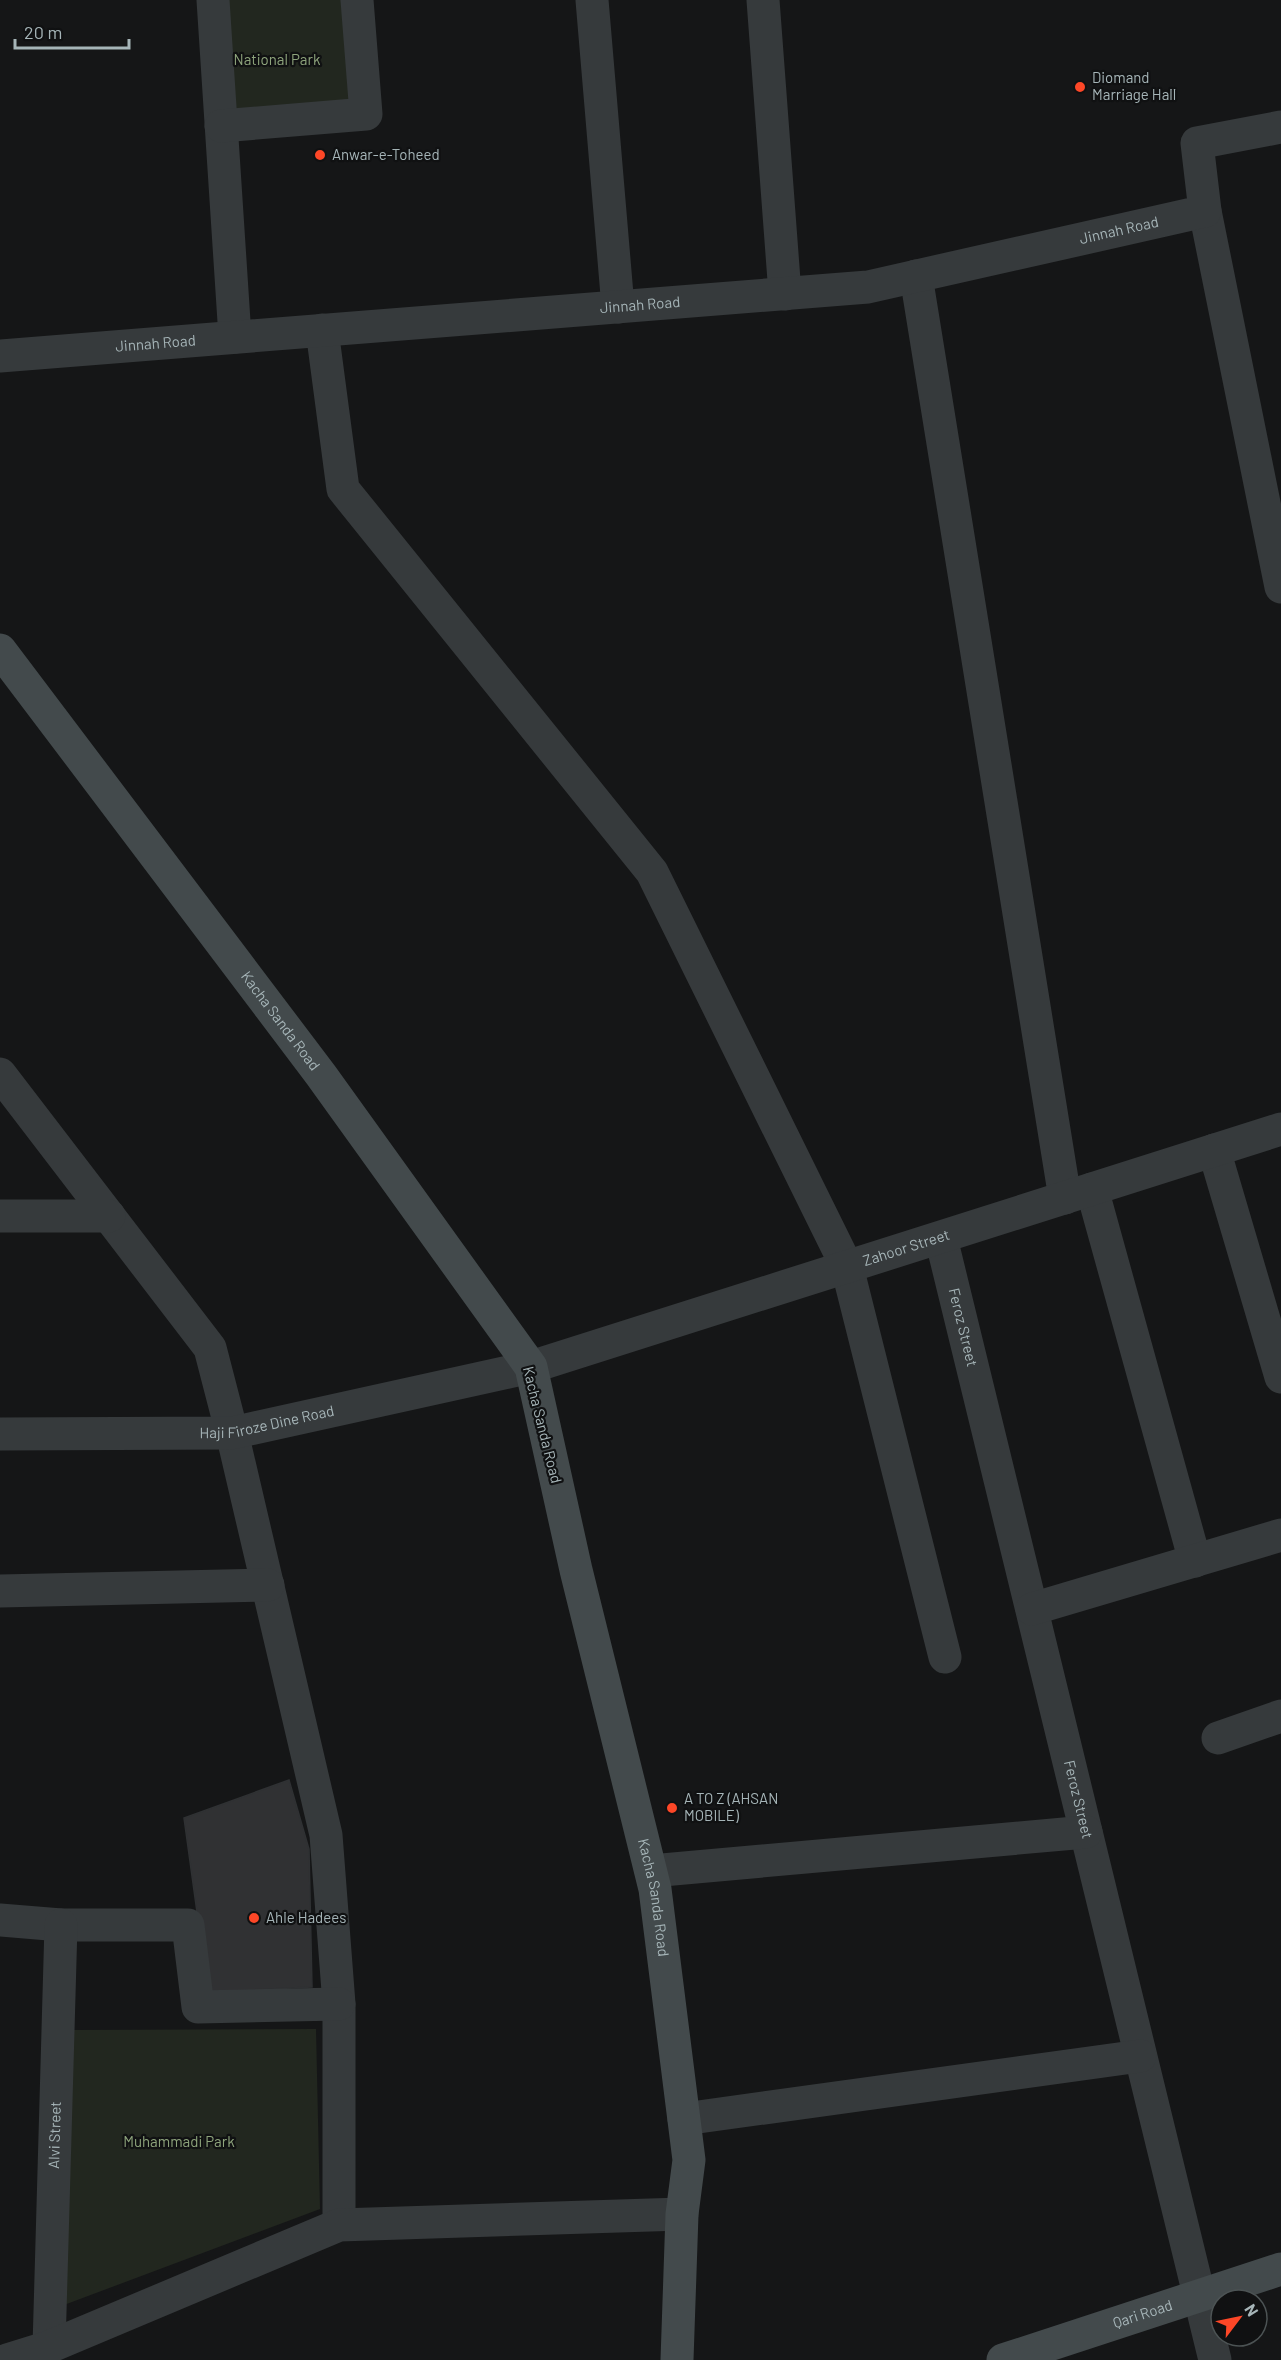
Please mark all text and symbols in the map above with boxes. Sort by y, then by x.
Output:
scale bar [15,12,129,50]
text: 20 m [24,21,62,43]
park label: National Park [234,50,321,68]
place label: Diomand Marriage Hall [1092,68,1176,103]
marker: Diomand Marriage Hall [1073,80,1087,94]
place label: Anwar-e-Toheed [332,145,440,163]
marker: Anwar-e-Toheed [313,148,327,162]
street label: Jinnah Road [1077,212,1160,247]
street label: Jinnah Road [599,292,681,316]
street label: Jinnah Road [115,330,196,355]
street label: Kacha Sanda Road [238,967,324,1074]
street label: Zahoor Street [861,1225,952,1269]
street label: Feroz Street [946,1286,982,1368]
street label: Kacha Sanda Road [520,1364,566,1485]
street label: Haji Firoze Dine Road [199,1401,336,1441]
street label: Feroz Street [1061,1758,1097,1840]
place label: A TO Z (AHSAN MOBILE) [684,1789,778,1824]
marker: A TO Z (AHSAN MOBILE) [665,1801,679,1815]
street label: Kacha Sanda Road [635,1836,673,1958]
place label: Ahle Hadees [266,1908,346,1926]
marker: Ahle Hadees [247,1911,261,1925]
street label: Alvi Street [44,2101,64,2169]
park label: Muhammadi Park [123,2132,235,2150]
north arrow [1209,2288,1269,2348]
street label: Qari Road [1110,2295,1175,2331]
text: N [1241,2300,1263,2319]

